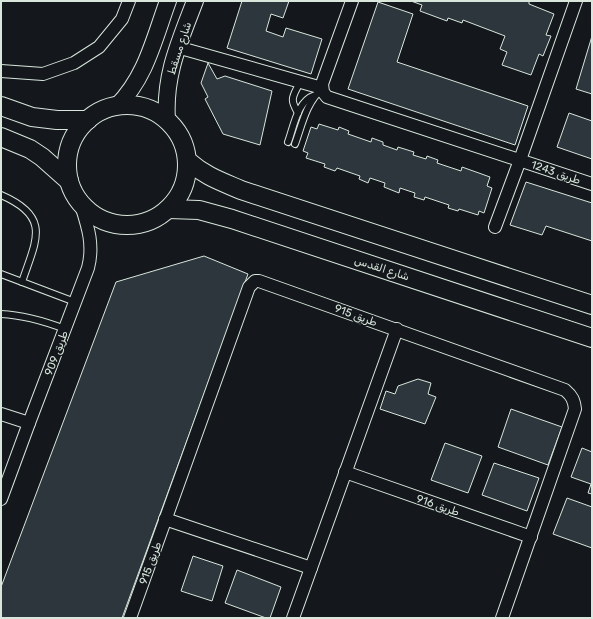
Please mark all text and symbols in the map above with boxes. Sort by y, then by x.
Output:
street label: شارع مسقط [165,20,196,77]
street label: طريق 1243 [529,158,583,188]
street label: شارع القدس [352,253,411,285]
street label: طريق 915 [332,302,379,330]
street label: طريق 909 [42,329,72,378]
street label: طريق 916 [414,492,461,520]
street label: طريق 915 [137,540,165,587]

